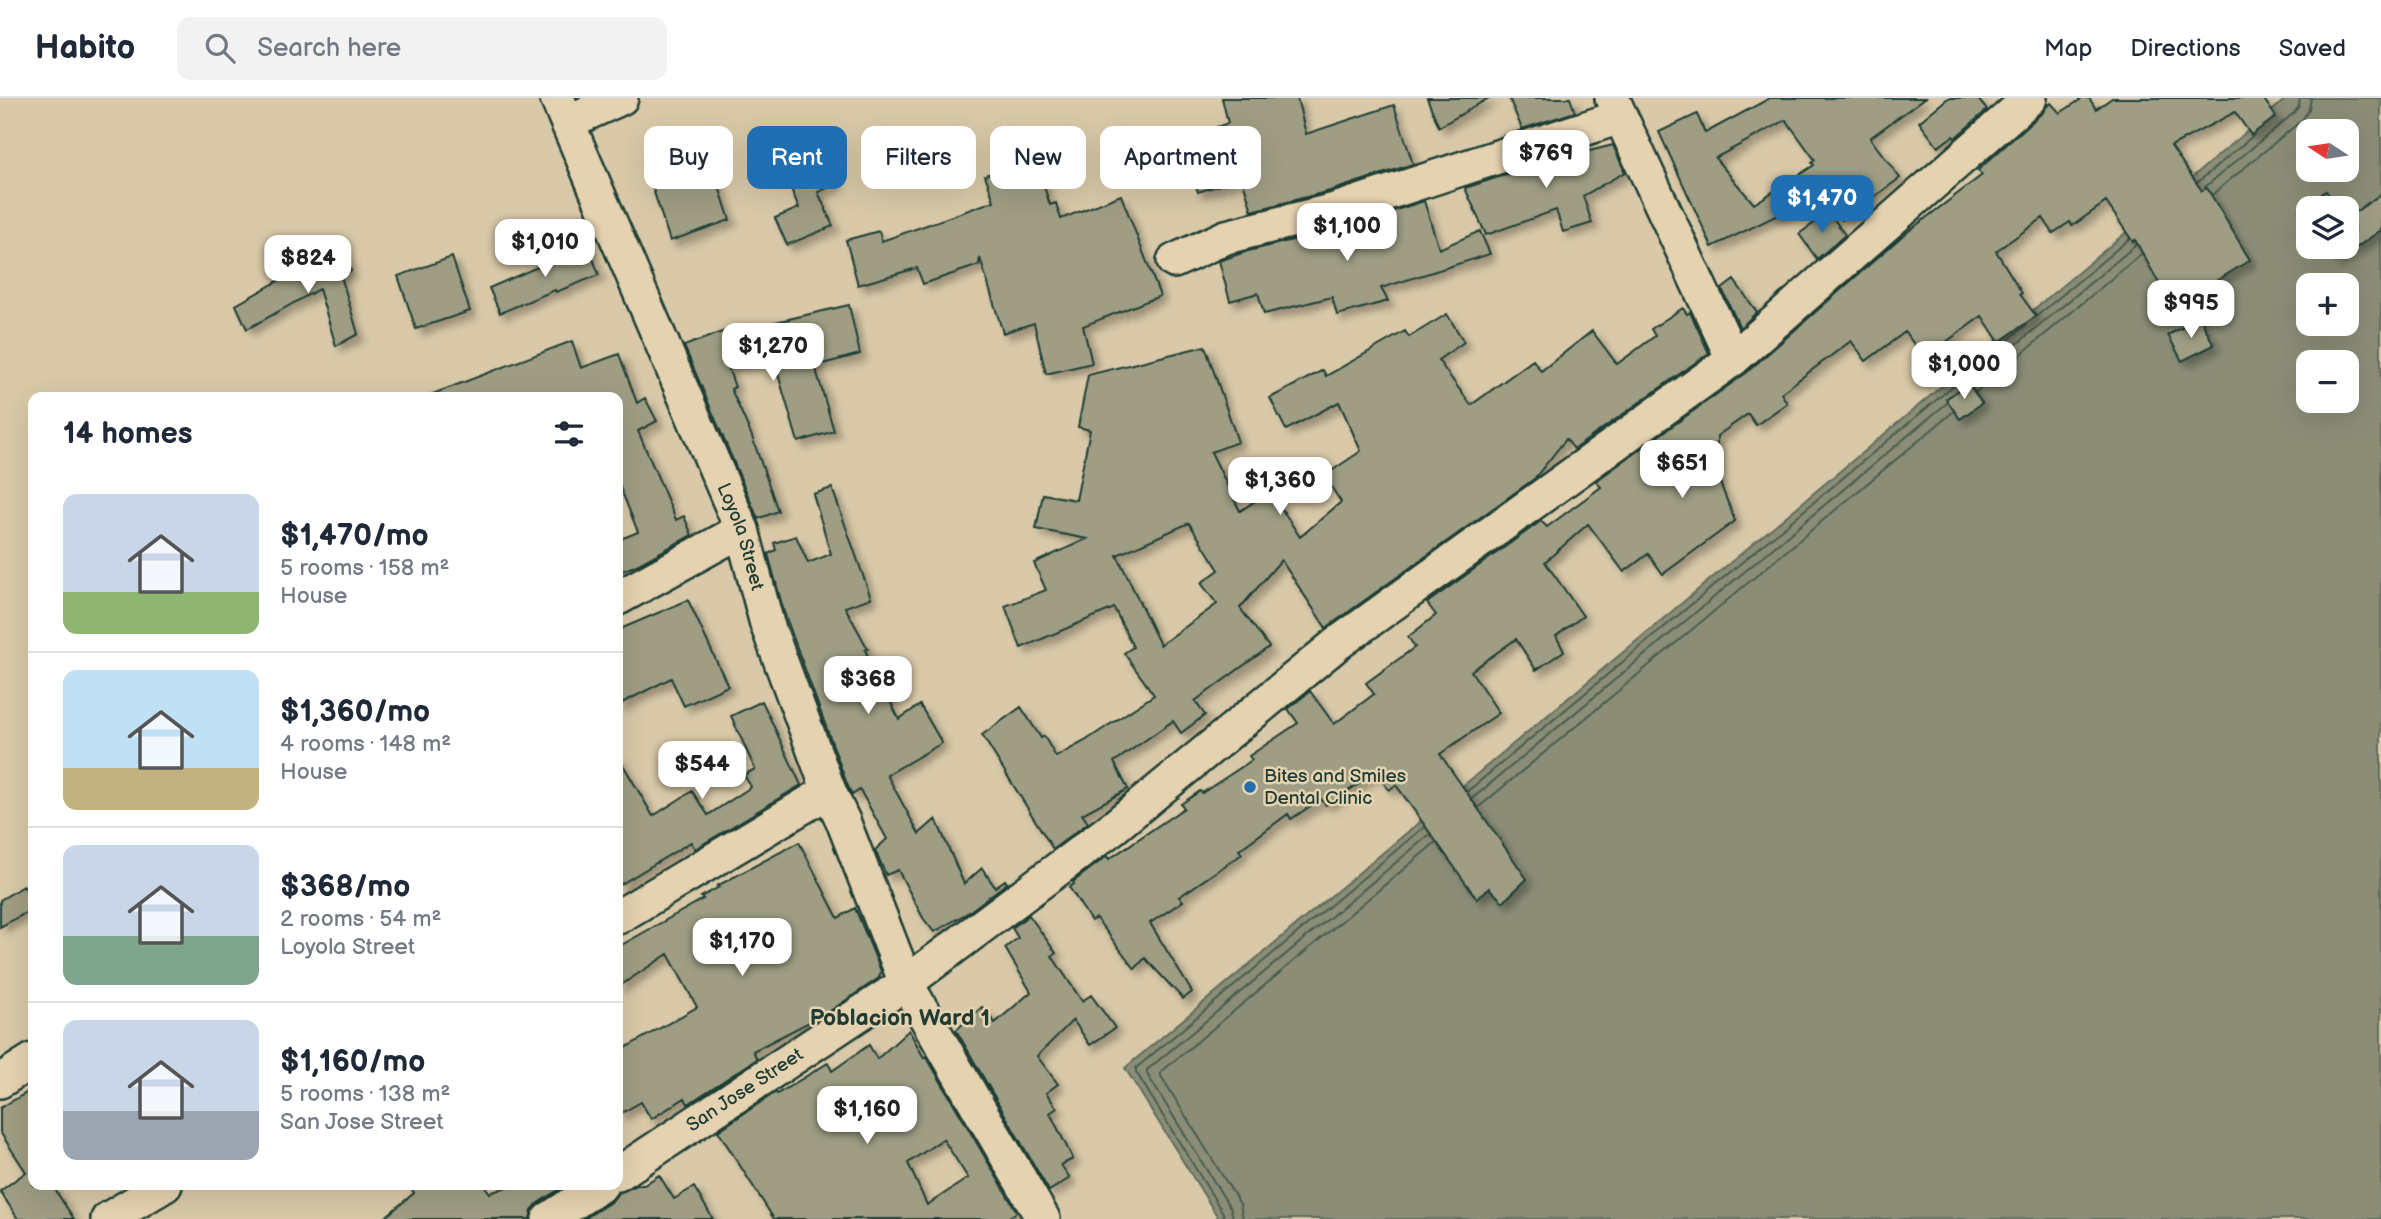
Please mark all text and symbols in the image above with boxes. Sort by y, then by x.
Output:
search box [177,17,667,80]
text: Habito [35,28,135,68]
icon: search [201,29,239,67]
text: Search here [257,33,401,64]
text: Map [2044,34,2092,63]
text: Directions [2130,34,2241,63]
text: Saved [2279,34,2346,63]
north arrow [2296,119,2359,182]
map controls [2296,119,2359,413]
chip: Buy [644,126,733,189]
chip: Rent [747,126,847,189]
chip: Filters [861,126,976,189]
chip: New [990,126,1086,189]
chip: Apartment [1100,126,1261,189]
pin: $769 [1505,130,1587,190]
text: $769 [1518,139,1574,167]
pin: $1,470 [1765,176,1879,235]
text: $1,470 [1787,184,1857,212]
button: layers [2296,196,2359,259]
pin: $1,100 [1290,204,1404,263]
text: $1,100 [1313,212,1381,240]
pin: $1,010 [488,220,602,279]
text: $1,010 [511,228,579,256]
pin: $824 [267,236,349,295]
text: $824 [280,244,336,272]
button: + [2296,273,2359,336]
pin: $995 [2150,280,2232,340]
text: $995 [2163,289,2219,317]
pin: $1,270 [716,324,830,383]
text: $1,270 [738,332,808,360]
pin: $1,000 [1907,342,2021,401]
text: $1,000 [1928,350,2000,378]
button: − [2296,350,2359,413]
icon: filters [550,415,588,453]
text: 14 homes [63,416,192,452]
pin: $651 [1641,440,1723,500]
text: $651 [1656,449,1708,477]
pin: $1,360 [1223,458,1337,517]
text: $1,360 [1244,466,1316,494]
street label: Loyola Street [712,480,769,593]
text: $1,470/mo [280,518,429,554]
icon: home [119,522,203,606]
text: 5 rooms · 158 m² [280,554,449,582]
text: House [280,582,347,610]
pin: $368 [827,656,909,716]
text: $368 [840,665,896,693]
text: $1,360/mo [280,694,430,730]
icon: home [119,698,203,782]
text: 4 rooms · 148 m² [280,730,451,758]
pin: $544 [661,742,743,801]
text: $544 [674,750,730,778]
text: House [280,758,347,786]
place label: Bites and Smiles Dental Clinic [1264,765,1406,810]
marker: Bites and Smiles Dental Clinic [1242,779,1258,795]
text: $368/mo [280,869,410,905]
icon: home [119,873,203,957]
text: 2 rooms · 54 m² [280,905,442,933]
pin: $1,170 [685,918,799,978]
text: $1,170 [709,927,775,955]
text: Loyola Street [280,933,415,961]
district label: Poblacion Ward 1 [810,1004,990,1032]
street label: San Jose Street [682,1043,807,1137]
text: $1,160/mo [280,1044,425,1080]
icon: home [119,1048,203,1132]
text: 5 rooms · 138 m² [280,1080,450,1108]
pin: $1,160 [810,1086,924,1146]
text: $1,160 [833,1095,901,1123]
text: San Jose Street [280,1108,443,1136]

